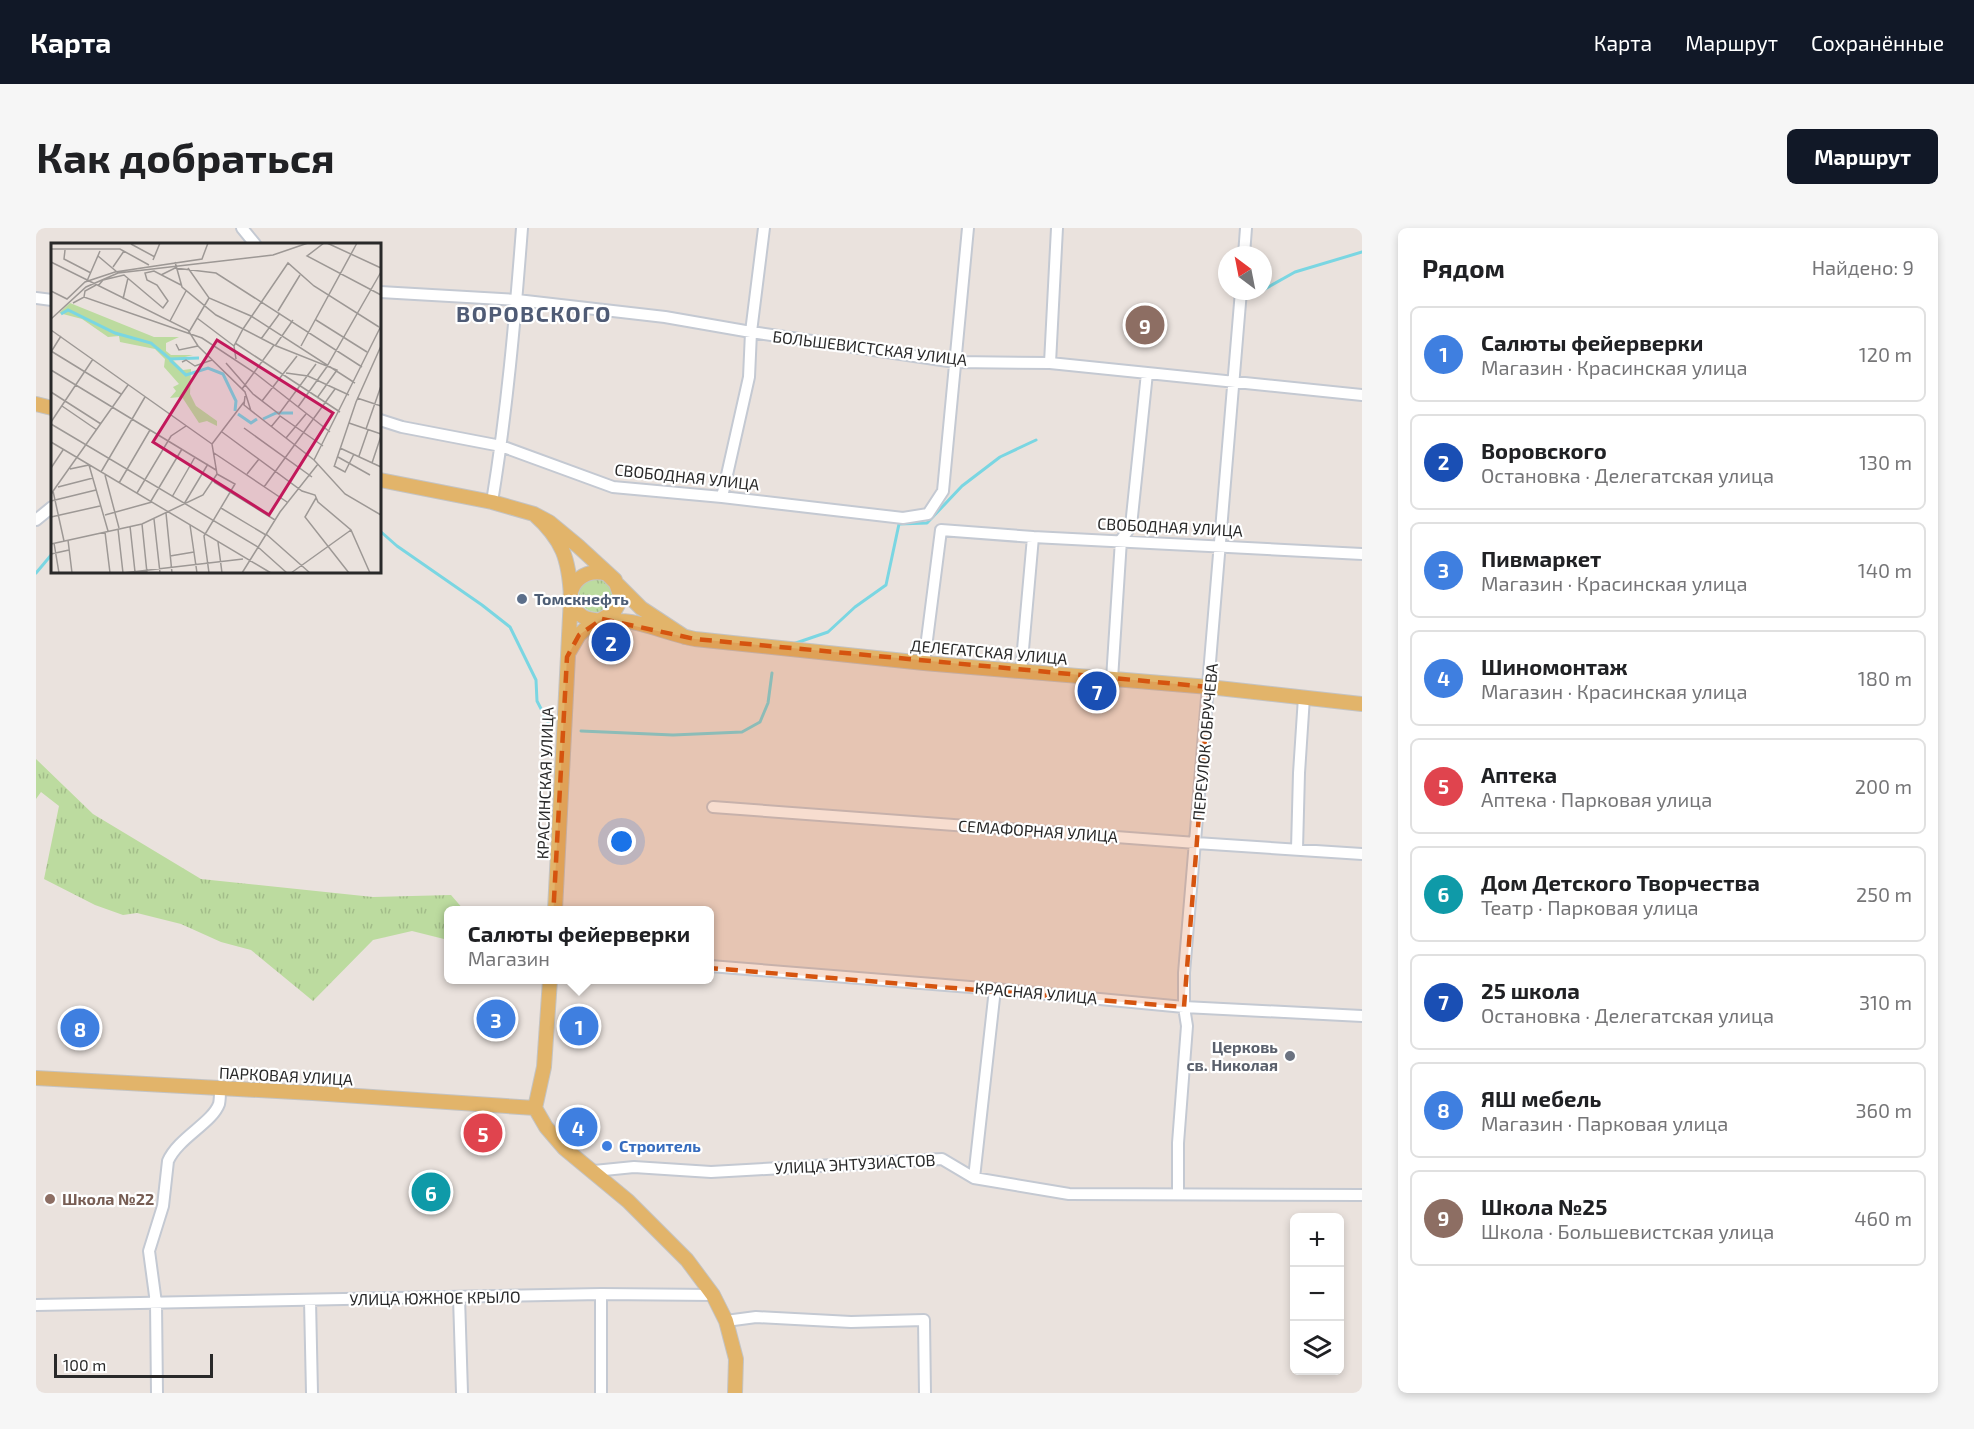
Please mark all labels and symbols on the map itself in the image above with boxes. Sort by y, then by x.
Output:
inset map [51,243,381,573]
north arrow [1218,246,1272,300]
district label: ВОРОВСКОГО [456,300,612,326]
pin: 9 [1126,302,1164,348]
street label: БОЛЬШЕВИСТСКАЯ УЛИЦА [772,326,968,369]
street label: СВОБОДНАЯ УЛИЦА [614,459,760,494]
street label: СВОБОДНАЯ УЛИЦА [1097,513,1243,540]
place label: Томскнефть [534,589,629,608]
marker: Томскнефть [515,592,529,606]
pin: 2 [592,620,630,664]
street label: ДЕЛЕГАТСКАЯ УЛИЦА [910,635,1068,668]
street label: ПЕРЕУЛОК ОБРУЧЕВА [1188,662,1221,822]
pin: 7 [1078,668,1116,714]
street label: КРАСИНСКАЯ УЛИЦА [532,706,557,860]
street label: СЕМАФОРНАЯ УЛИЦА [957,815,1119,846]
your location [607,827,636,856]
street label: КРАСНАЯ УЛИЦА [974,978,1098,1007]
pin: 3 [476,996,516,1042]
pin: 1 [560,1004,598,1048]
pin: 8 [60,1006,99,1050]
place label: Церковь св. Николая [1186,1037,1278,1074]
marker: Церковь св. Николая [1283,1049,1297,1063]
street label: ПАРКОВАЯ УЛИЦА [218,1062,354,1089]
pin: 4 [558,1104,598,1150]
pin: 5 [464,1110,502,1156]
place label: Строитель [619,1136,701,1155]
marker: Строитель [600,1139,614,1153]
street label: УЛИЦА ЭНТУЗИАСТОВ [774,1150,936,1177]
pin: 6 [412,1170,450,1214]
place label: Школа №22 [62,1189,154,1208]
marker: Школа №22 [43,1192,57,1206]
street label: УЛИЦА ЮЖНОЕ КРЫЛО [349,1287,521,1308]
scale bar [54,1351,213,1378]

